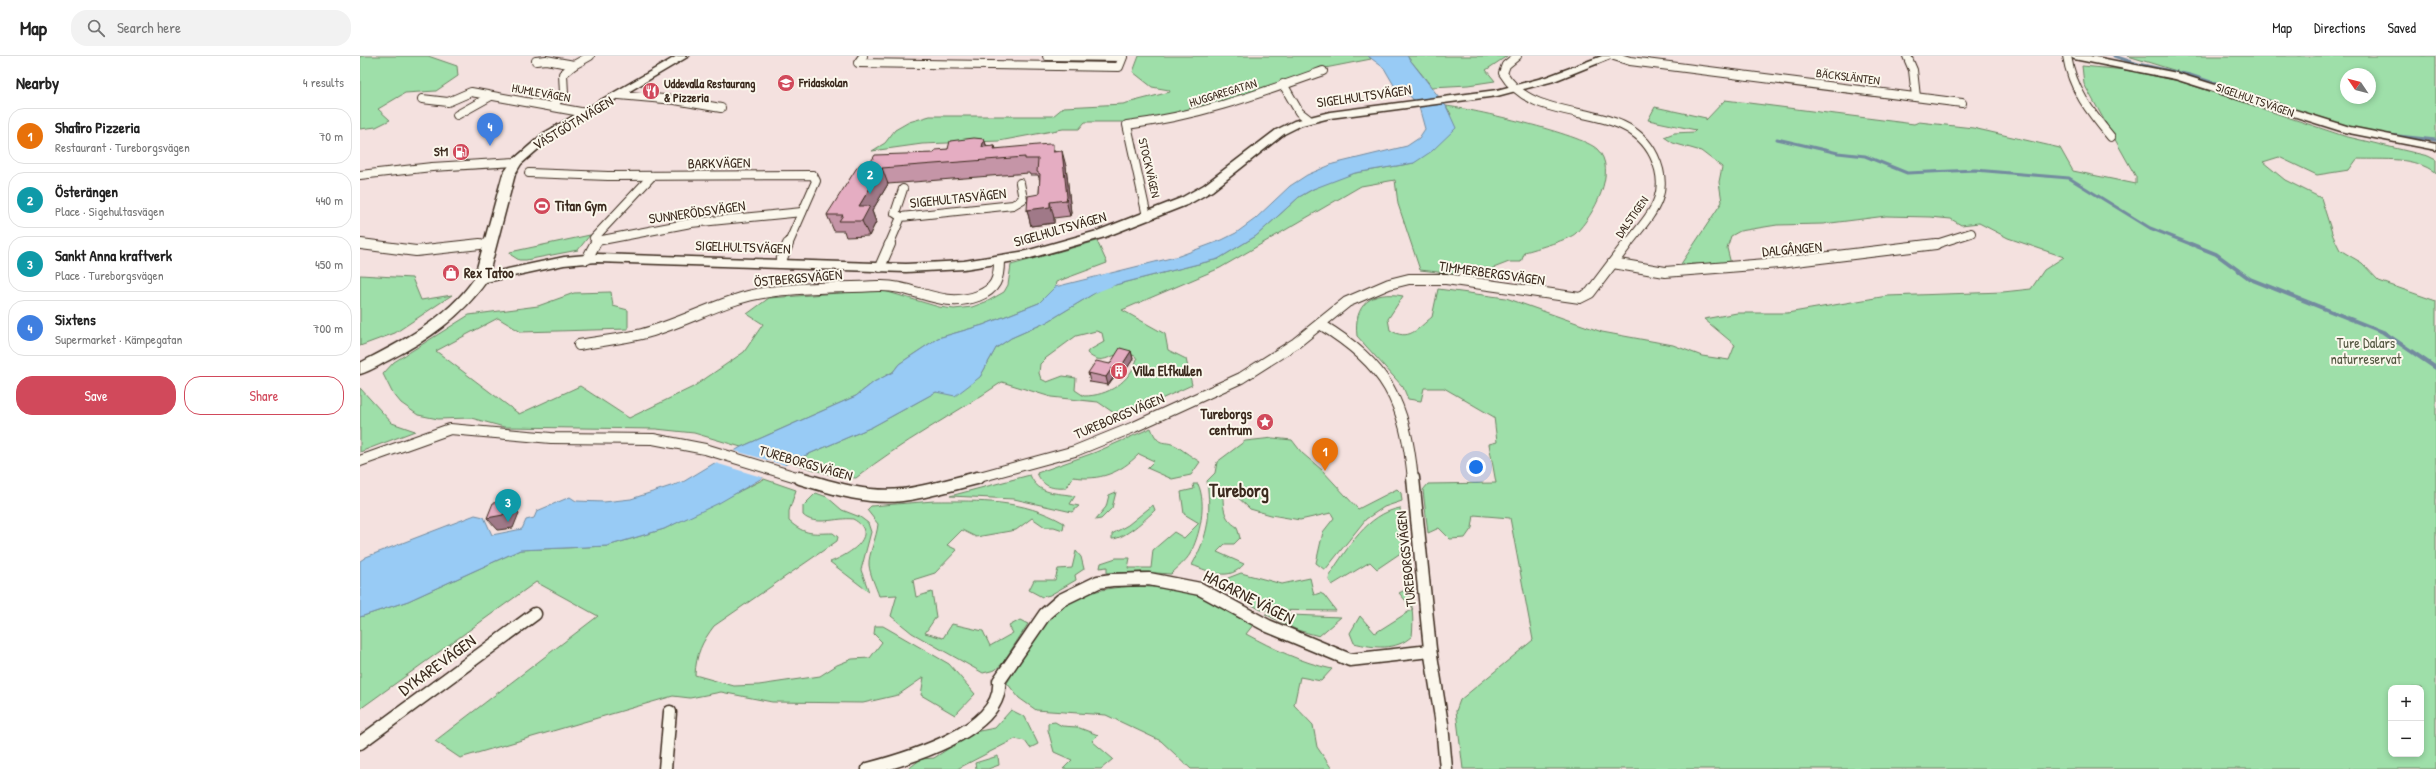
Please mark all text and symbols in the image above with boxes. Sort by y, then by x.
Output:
search box [71,10,351,46]
text: Map [20,15,47,41]
icon: search [85,17,107,39]
text: Search here [117,17,181,38]
text: Map [2272,18,2292,37]
text: Directions [2314,18,2365,37]
text: Saved [2387,18,2416,37]
street label: BÄCKSLÄNTEN [1815,64,1881,89]
north arrow [2340,68,2376,104]
text: Nearby [16,71,59,94]
text: 4 results [303,73,344,91]
school or university icon: Fridaskolan [776,73,796,93]
place label: Fridaskolan [798,74,849,91]
street label: HUGGAREGATAN [1187,74,1259,111]
place label: Uddevalla Restaurang & Pizzeria [664,75,756,106]
street label: SIGELHULTSVÄGEN [2214,78,2297,121]
street label: HUMLEVÄGEN [510,79,572,106]
street label: SIGELHULTSVÄGEN [1315,79,1412,112]
restaurant icon: Uddevalla Restaurang & Pizzeria [641,81,661,101]
street label: VÄSTGÖTAVÄGEN [529,91,616,154]
pin: 4 [477,113,503,146]
text: Shafiro Pizzeria [55,117,140,138]
text: 1 [28,127,32,145]
text: 70 m [319,127,343,145]
street label: STOCKVÄGEN [1134,136,1165,199]
text: Restaurant · Tureborgsvägen [55,138,190,156]
fuel station icon: St1 [451,142,471,162]
place label: St1 [434,143,449,160]
street label: BARKVÄGEN [687,152,750,173]
pin: 2 [857,161,883,194]
text: Österängen [55,181,118,202]
street label: SIGEHULTASVÄGEN [909,183,1007,212]
text: 2 [27,191,33,209]
text: 440 m [316,191,343,209]
street label: DALSTIGEN [1611,192,1652,241]
street label: SUNNERÖDSVÄGEN [647,195,747,228]
sports icon: Titan Gym [532,196,552,216]
place label: Titan Gym [554,196,607,217]
text: Place · Sigehultasvägen [55,202,164,220]
street label: SIGELHULTSVÄGEN [1011,206,1108,251]
street label: SIGELHULTSVÄGEN [695,235,791,258]
street label: DALGÅNGEN [1761,236,1823,261]
text: Sankt Anna kraftverk [55,245,172,266]
text: 3 [27,255,33,273]
text: 450 m [315,255,343,273]
street label: TIMMERBERGSVÄGEN [1438,256,1546,289]
shop icon: Rex Tatoo [441,263,461,283]
place label: Rex Tatoo [464,263,514,282]
street label: ÖSTBERGSVÄGEN [753,264,843,291]
text: Place · Tureborgsvägen [55,266,164,284]
text: Sixtens [55,309,96,330]
text: 4 [28,319,32,337]
text: 700 m [313,319,343,337]
text: Supermarket · Kämpegatan [55,330,182,348]
park label: Ture Dalars naturreservat [2331,333,2402,368]
building icon: Villa Elfkullen [1109,361,1129,381]
place label: Villa Elfkullen [1132,361,1202,380]
button: Save [16,376,176,415]
button: Share [184,376,344,415]
street label: TUREBORGSVÄGEN [1071,388,1167,443]
place label: Tureborgs centrum [1199,404,1253,439]
place icon: Tureborgs centrum [1255,412,1275,432]
pin: 1 [1312,438,1338,471]
street label: TUREBORGSVÄGEN [757,440,855,485]
your location [1466,457,1486,477]
district label: Tureborg [1208,478,1269,504]
pin: 3 [495,489,521,522]
street label: TUREBORGSVÄGEN [1391,510,1420,608]
street label: HAGARNEVÄGEN [1200,564,1299,629]
street label: DYKAREVÄGEN [393,629,480,701]
map controls [2388,685,2424,757]
button: + [2388,685,2424,721]
button: − [2388,721,2424,757]

